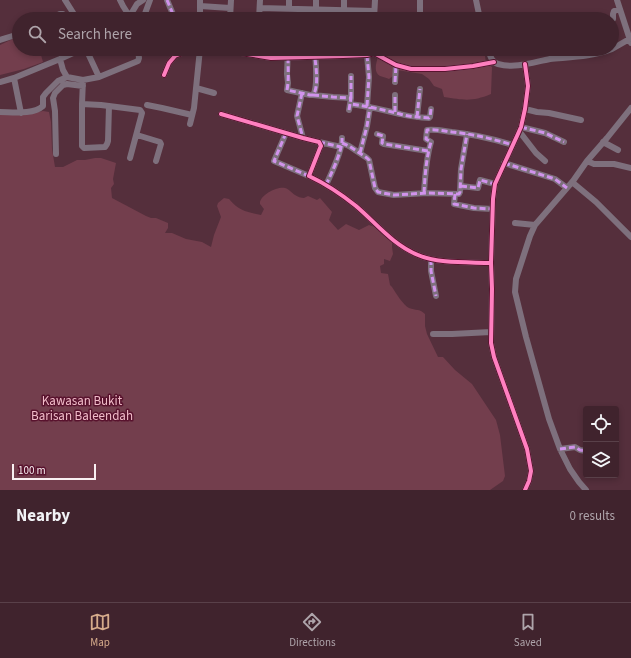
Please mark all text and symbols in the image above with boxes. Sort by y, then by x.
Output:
search box [12,12,619,56]
icon: search [26,23,48,45]
text: Search here [58,24,132,45]
park label: Kawasan Bukit Barisan Baleendah [31,392,133,425]
map controls [583,406,619,478]
button: locate [583,406,619,442]
button: layers [583,442,619,478]
scale bar [12,462,96,481]
text: 100 m [18,463,46,478]
text: Nearby [16,504,70,528]
text: 0 results [570,507,615,525]
tab: Map [89,611,111,650]
tab: Directions [289,611,336,650]
tab: Saved [514,611,542,650]

